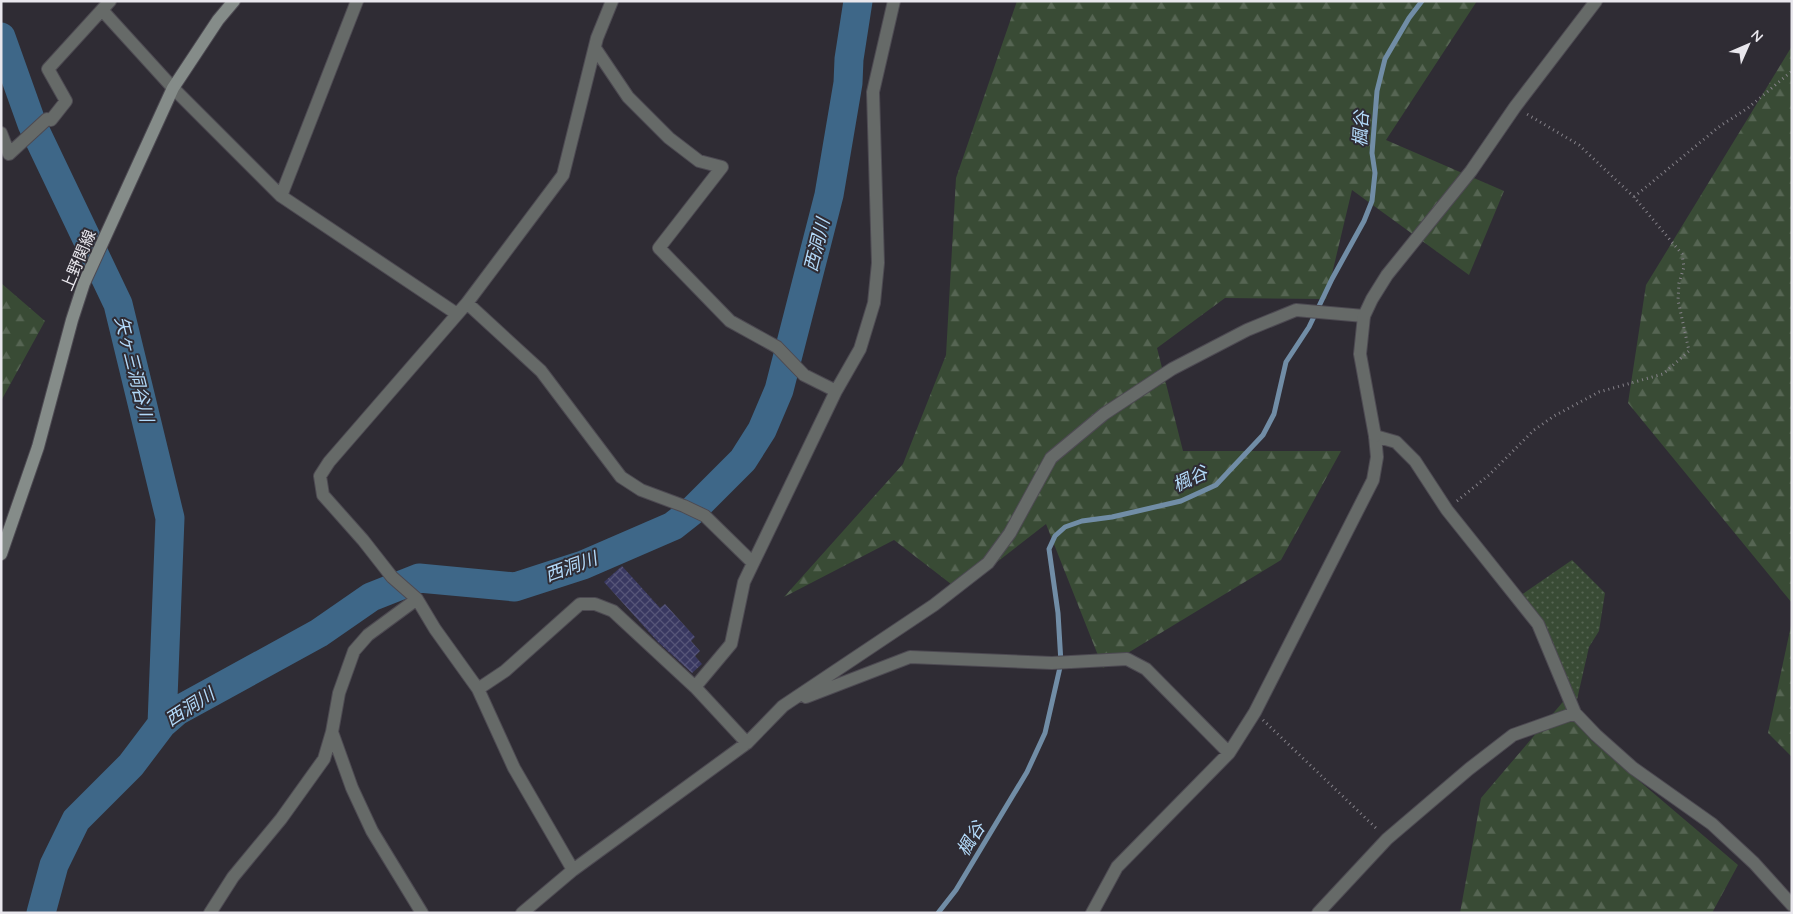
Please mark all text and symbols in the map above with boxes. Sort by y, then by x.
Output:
north arrow [1723,20,1773,70]
text: N [1747,26,1767,46]
water label: 楓谷 [1348,108,1373,148]
water label: 西洞川 [799,214,835,274]
street label: 上野関線 [56,227,100,293]
water label: 矢ヶ三洞谷川 [110,314,159,426]
water label: 楓谷 [1169,460,1213,497]
water label: 西洞川 [542,546,602,587]
water label: 西洞川 [161,681,220,731]
water label: 楓谷 [951,816,991,860]

